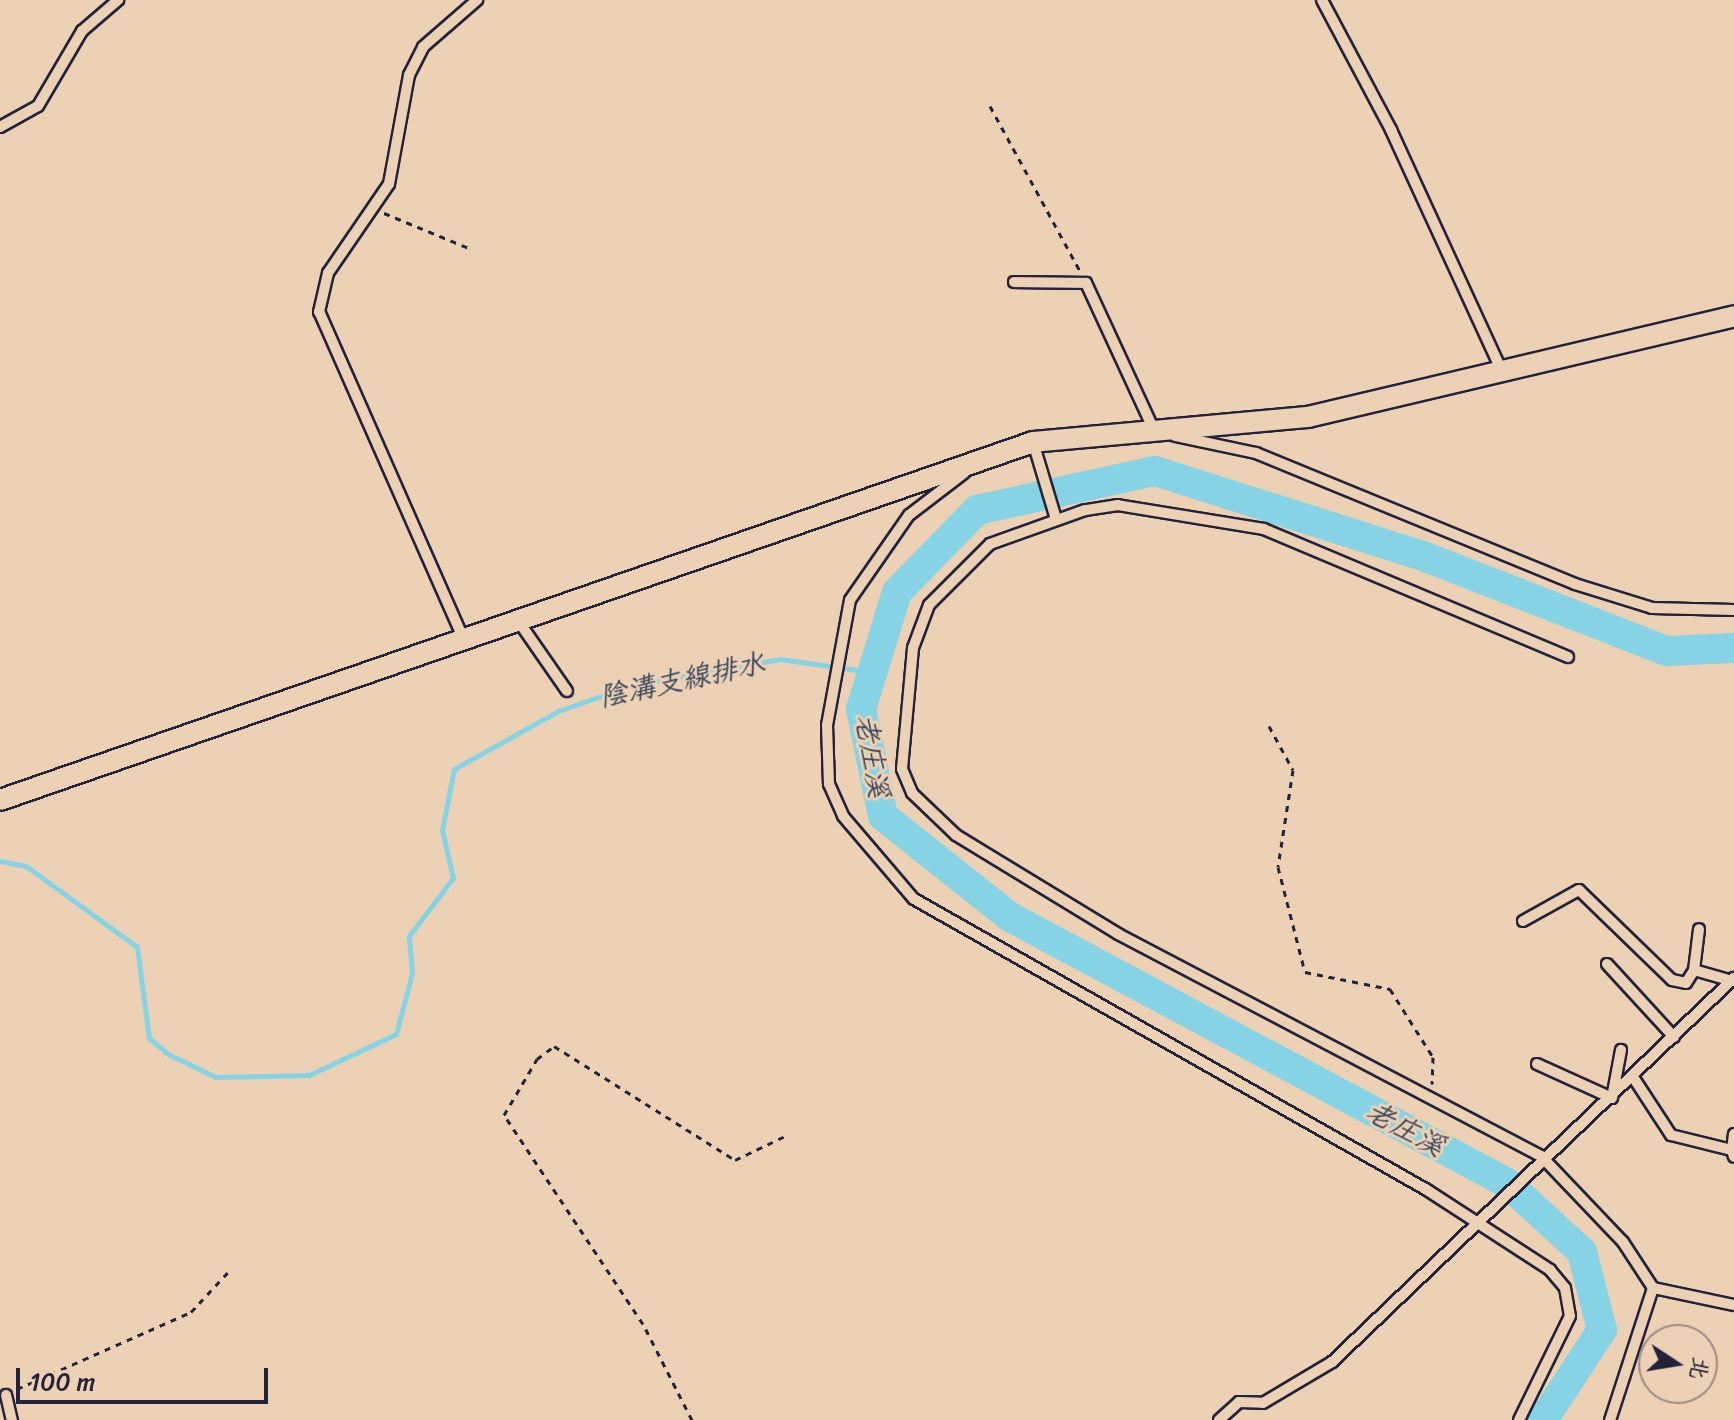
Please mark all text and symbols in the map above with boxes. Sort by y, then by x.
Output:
water label: 陰溝支線排水 [596,646,768,714]
water label: 老庄溪 [848,712,896,800]
water label: 老庄溪 [1360,1094,1450,1164]
north arrow [1638,1324,1718,1404]
scale bar [20,1352,272,1402]
text: 北 [1679,1354,1721,1383]
text: 100 m [30,1361,95,1403]

